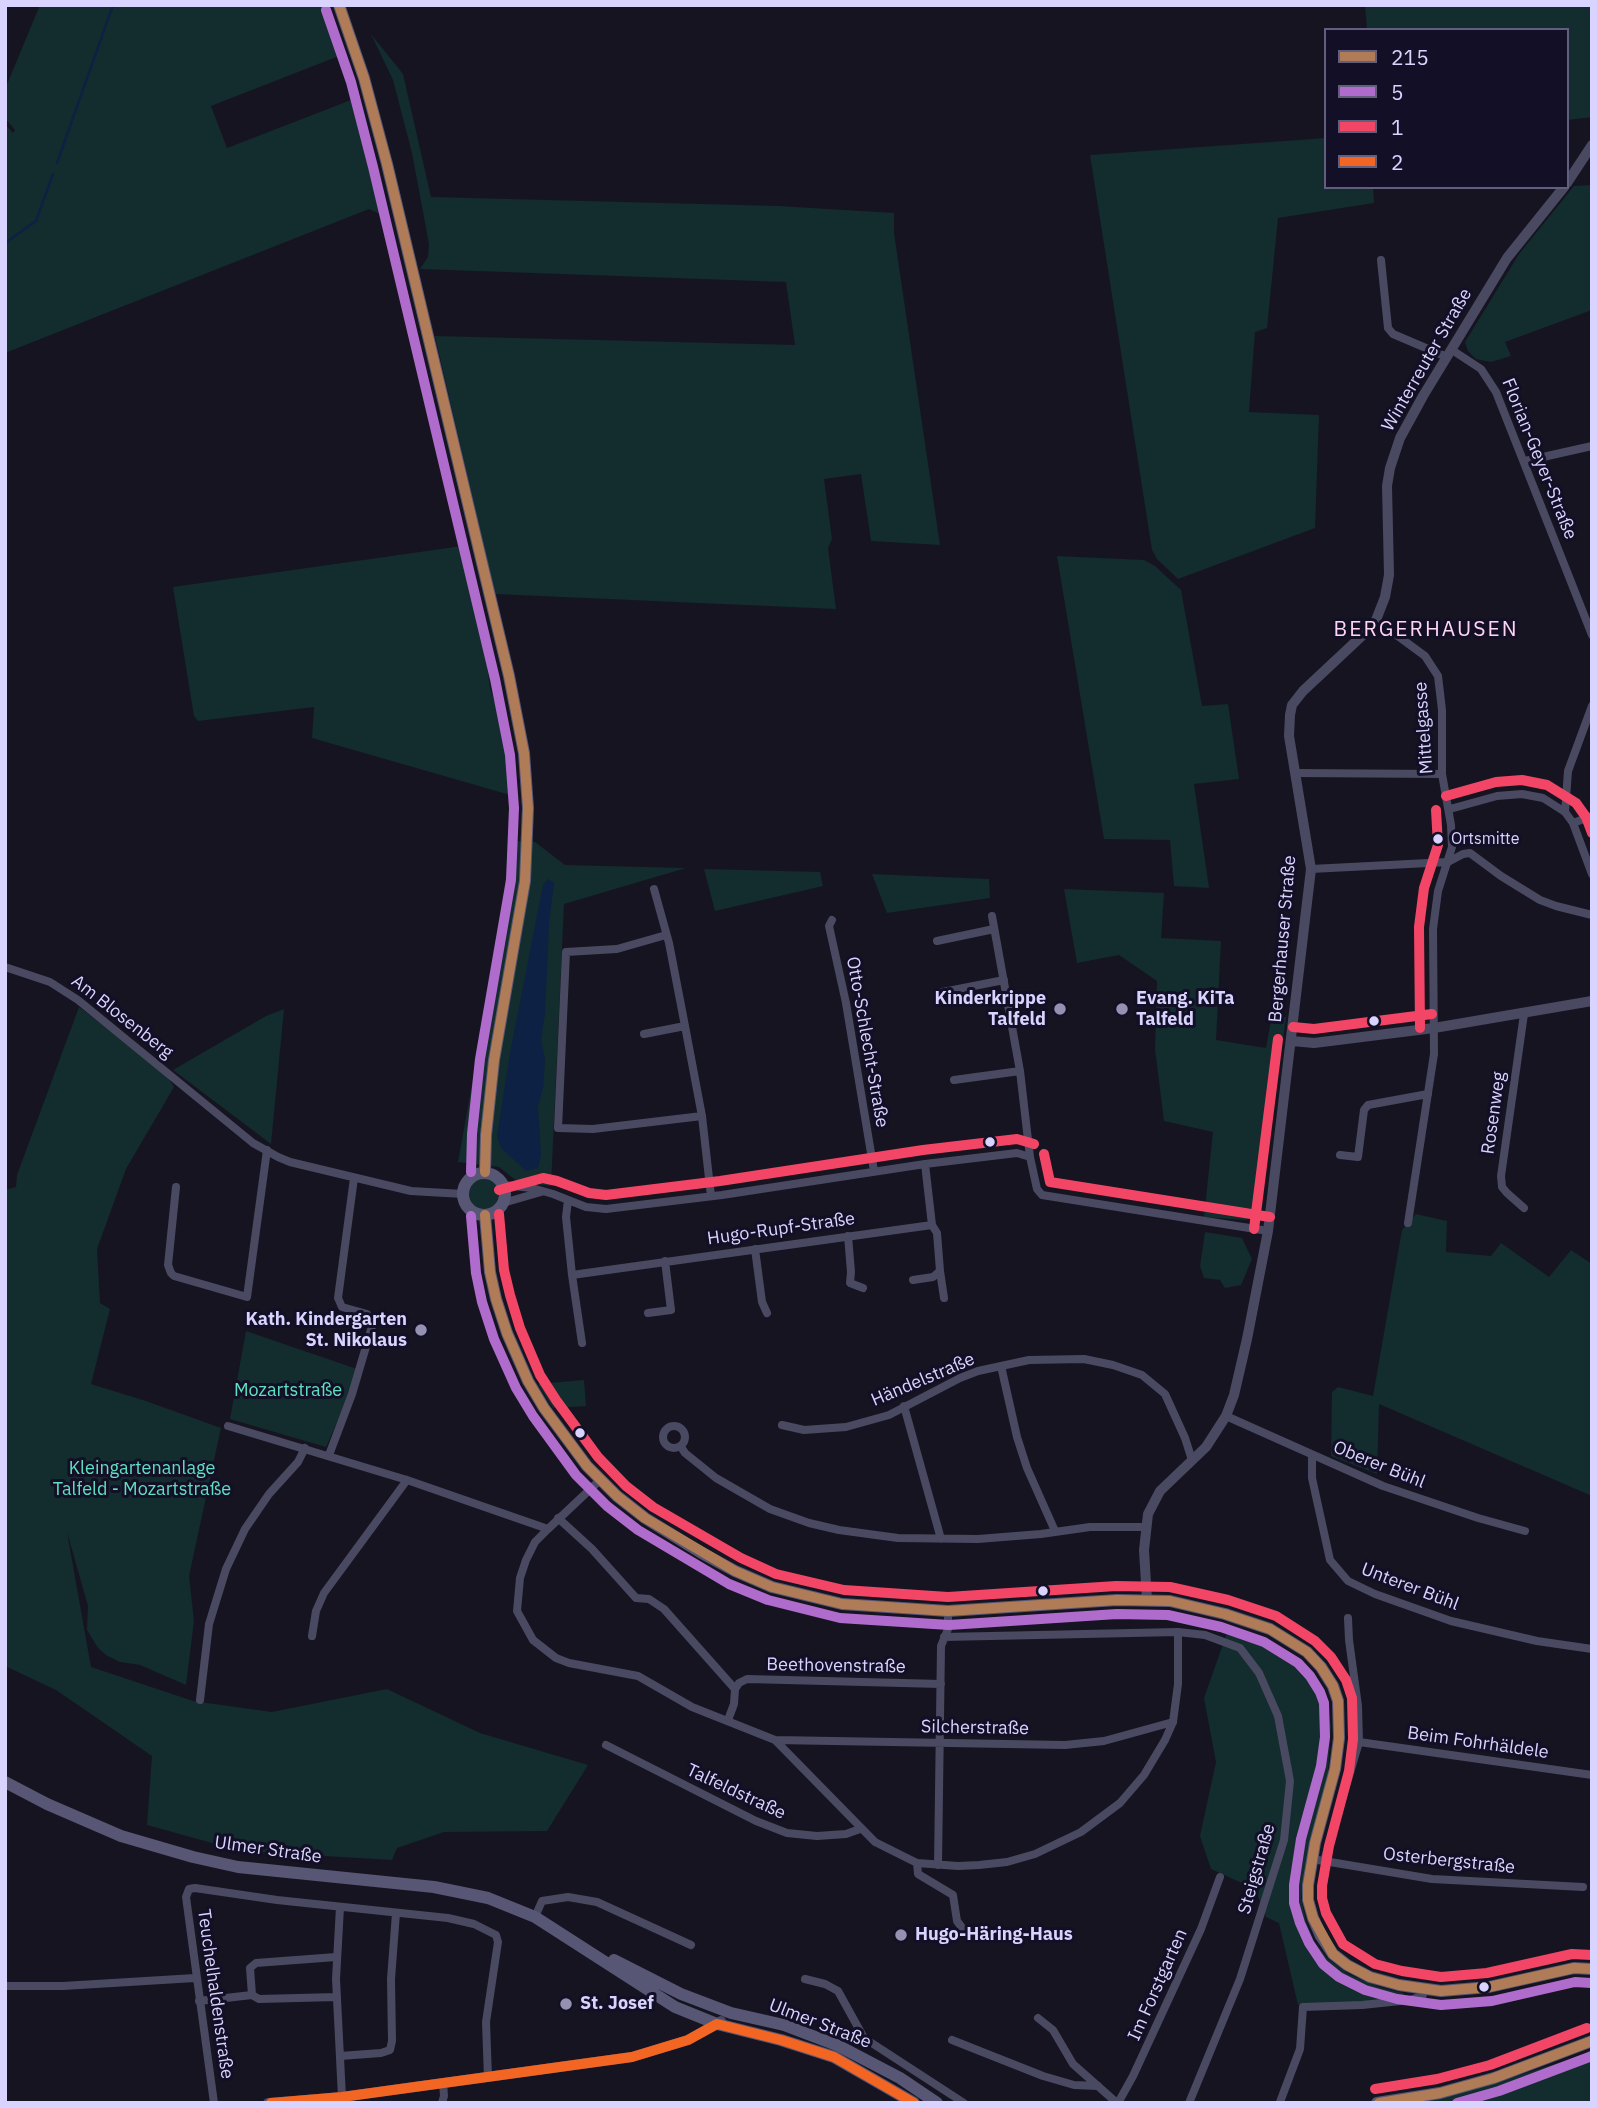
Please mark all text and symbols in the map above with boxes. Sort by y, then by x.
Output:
legend [1324,28,1569,189]
text: 215 [1391,43,1429,71]
text: 5 [1391,78,1404,106]
text: 1 [1391,113,1404,141]
text: 2 [1391,148,1404,176]
street label: Winterreuter Straße [1377,285,1477,435]
street label: Florian-Geyer-Straße [1497,375,1581,543]
district label: BERGERHAUSEN [1335,617,1517,643]
street label: Mittelgasse [1410,681,1438,775]
place label: Ortsmitte [1451,829,1519,849]
marker: Ortsmitte [1431,832,1445,846]
street label: Bergerhauser Straße [1265,855,1301,1023]
street label: Otto-Schlecht-Straße [841,955,893,1129]
street label: Am Blosenberg [67,971,177,1063]
place label: Kinderkrippe Talfeld [934,988,1046,1030]
place label: Evang. KiTa Talfeld [1136,988,1234,1030]
marker: Kinderkrippe Talfeld [1052,1001,1068,1017]
marker: Evang. KiTa Talfeld [1114,1001,1130,1017]
unlabelled marker [1367,1014,1381,1028]
street label: Rosenweg [1478,1070,1510,1156]
unlabelled marker [983,1135,997,1149]
street label: Hugo-Rupf-Straße [706,1208,856,1250]
place label: Kath. Kindergarten St. Nikolaus [245,1309,407,1352]
marker: Kath. Kindergarten St. Nikolaus [413,1322,429,1338]
street label: Händelstraße [868,1349,978,1411]
park label: Mozartstraße [234,1380,342,1402]
unlabelled marker [573,1426,587,1440]
street label: Oberer Bühl [1330,1437,1428,1493]
park label: Kleingartenanlage Talfeld - Mozartstraße [53,1458,231,1500]
street label: Unterer Bühl [1358,1558,1462,1616]
unlabelled marker [1036,1584,1050,1598]
street label: Beethovenstraße [766,1654,906,1678]
street label: Silcherstraße [921,1716,1029,1740]
street label: Beim Fohrhäldele [1406,1722,1550,1764]
street label: Talfeldstraße [683,1760,789,1824]
street label: Steigstraße [1234,1821,1280,1917]
street label: Ulmer Straße [213,1832,323,1868]
street label: Osterbergstraße [1382,1843,1516,1879]
street label: Teuchelhaldenstraße [192,1908,238,2080]
place label: Hugo-Häring-Haus [915,1924,1073,1946]
street label: Im Forstgarten [1124,1926,1192,2044]
marker: Hugo-Häring-Haus [893,1927,909,1943]
unlabelled marker [1477,1980,1491,1994]
place label: St. Josef [580,1993,654,2015]
street label: Ulmer Straße [766,1995,874,2053]
marker: St. Josef [558,1996,574,2012]

